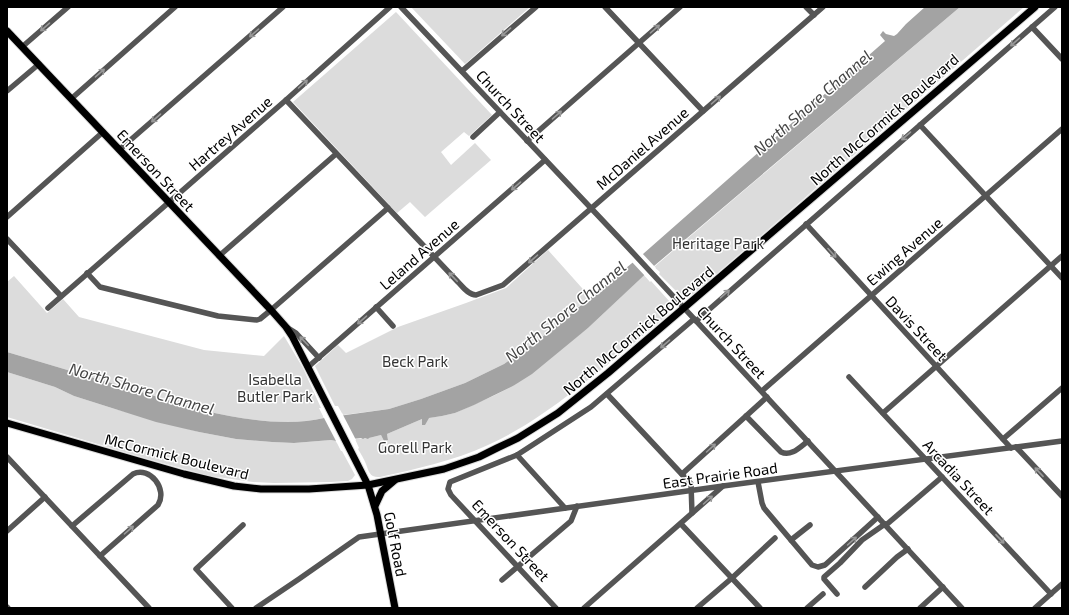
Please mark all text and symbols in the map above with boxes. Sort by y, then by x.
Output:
one-way arrow [40,22,50,31]
one-way arrow [649,25,660,34]
one-way arrow [248,28,259,37]
one-way arrow [501,28,512,37]
one-way arrow [1009,37,1020,46]
water label: North Shore Channel [749,46,875,158]
street label: North McCormick Boulevard [806,50,962,188]
street label: Church Street [473,66,549,146]
one-way arrow [95,68,106,77]
one-way arrow [298,80,309,89]
street label: Hartrey Avenue [185,92,275,174]
one-way arrow [710,95,721,104]
street label: McDaniel Avenue [592,103,692,193]
one-way arrow [552,110,562,119]
one-way arrow [150,114,161,123]
street label: Emerson Street [113,125,199,215]
one-way arrow [901,132,911,141]
one-way arrow [511,181,521,190]
street label: Ewing Avenue [862,213,946,289]
street label: Leland Avenue [376,215,462,293]
park label: Heritage Park [672,234,764,252]
one-way arrow [827,247,836,257]
one-way arrow [528,254,539,263]
water label: North Shore Channel [501,256,629,366]
street label: North McCormick Boulevard [559,262,717,398]
one-way arrow [448,272,457,282]
one-way arrow [720,290,730,299]
street label: Davis Street [882,292,952,365]
street label: Church Street [694,302,770,382]
one-way arrow [357,315,368,324]
one-way arrow [299,336,308,346]
one-way arrow [660,340,670,349]
park label: Beck Park [382,352,448,370]
water label: North Shore Channel [67,358,217,418]
park label: Isabella Butler Park [237,370,313,405]
street label: McCormick Boulevard [103,429,251,483]
street label: Arcadia Street [920,436,999,519]
park label: Gorell Park [378,438,453,456]
one-way arrow [706,443,716,453]
street label: East Prairie Road [661,458,779,492]
one-way arrow [1034,467,1044,477]
street label: Emerson Street [468,495,554,585]
one-way arrow [703,495,713,504]
street label: Golf Road [381,510,411,578]
one-way arrow [124,526,135,535]
one-way arrow [995,534,1004,544]
one-way arrow [846,537,856,546]

